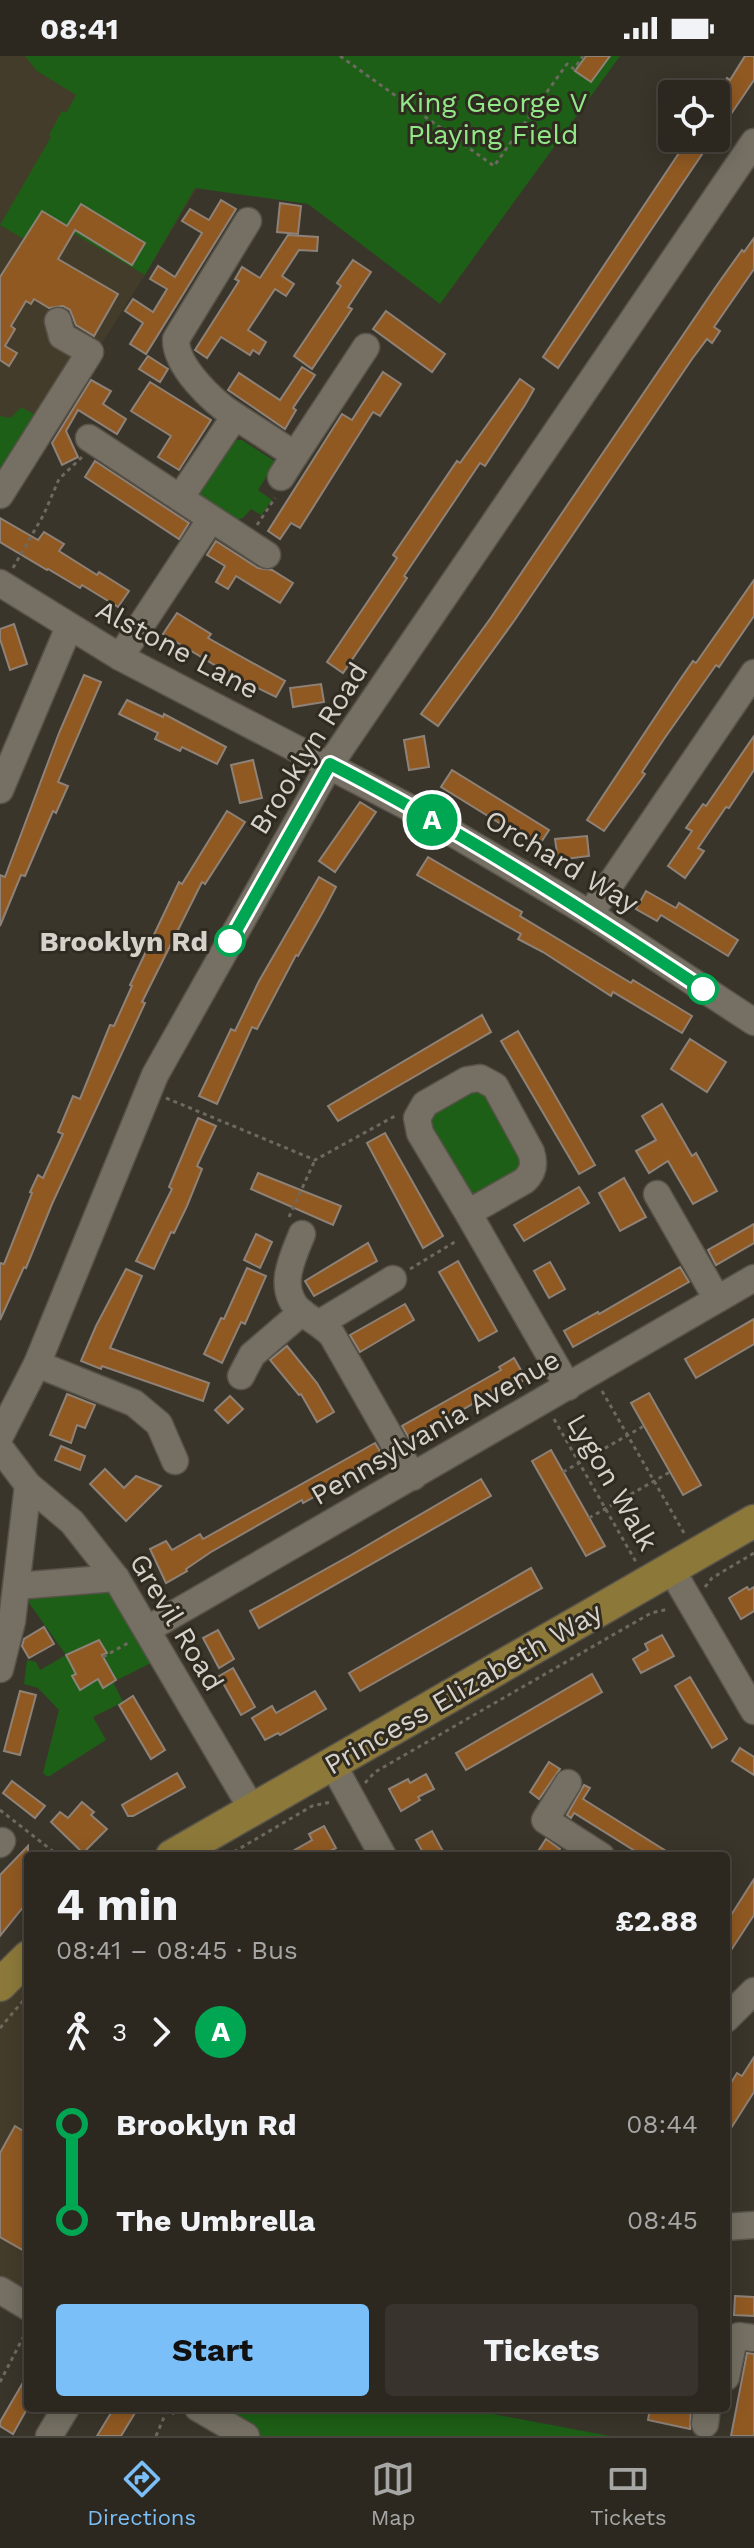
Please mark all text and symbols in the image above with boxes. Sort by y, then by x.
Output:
text: 08:41 [40,11,119,46]
map controls [658,80,730,152]
button: locate [658,80,730,152]
park label: King George V Playing Field [398,86,588,151]
street label: Alstone Lane [91,593,265,706]
street label: Brooklyn Road [242,656,374,840]
line badge: A [406,794,458,846]
text: A [423,803,441,836]
street label: Orchard Way [479,803,645,920]
place label: Brooklyn Rd [40,925,208,958]
marker: Brooklyn Rd [215,926,245,956]
unlabelled marker [688,974,718,1004]
street label: Pennsylvania Avenue [305,1343,565,1512]
street label: Lygon Walk [560,1408,665,1557]
street label: Grevil Road [123,1548,231,1697]
street label: Princess Elizabeth Way [318,1595,609,1782]
text: 4 min [56,1879,179,1931]
text: £2.88 [615,1903,698,1938]
text: 08:41 – 08:45 · Bus [56,1935,298,1965]
icon: walk [56,2010,100,2054]
icon: forward [139,2010,183,2054]
text: A [211,2015,230,2048]
text: 3 [112,2017,127,2047]
text: Brooklyn Rd [116,2107,297,2142]
text: 08:44 [626,2109,698,2139]
text: The Umbrella [116,2203,315,2238]
text: 08:45 [627,2205,698,2235]
button: Start [56,2304,369,2396]
button: Tickets [385,2304,698,2396]
tab: Directions [87,2457,196,2530]
tab: Map [371,2457,416,2530]
tab: Tickets [590,2457,667,2530]

